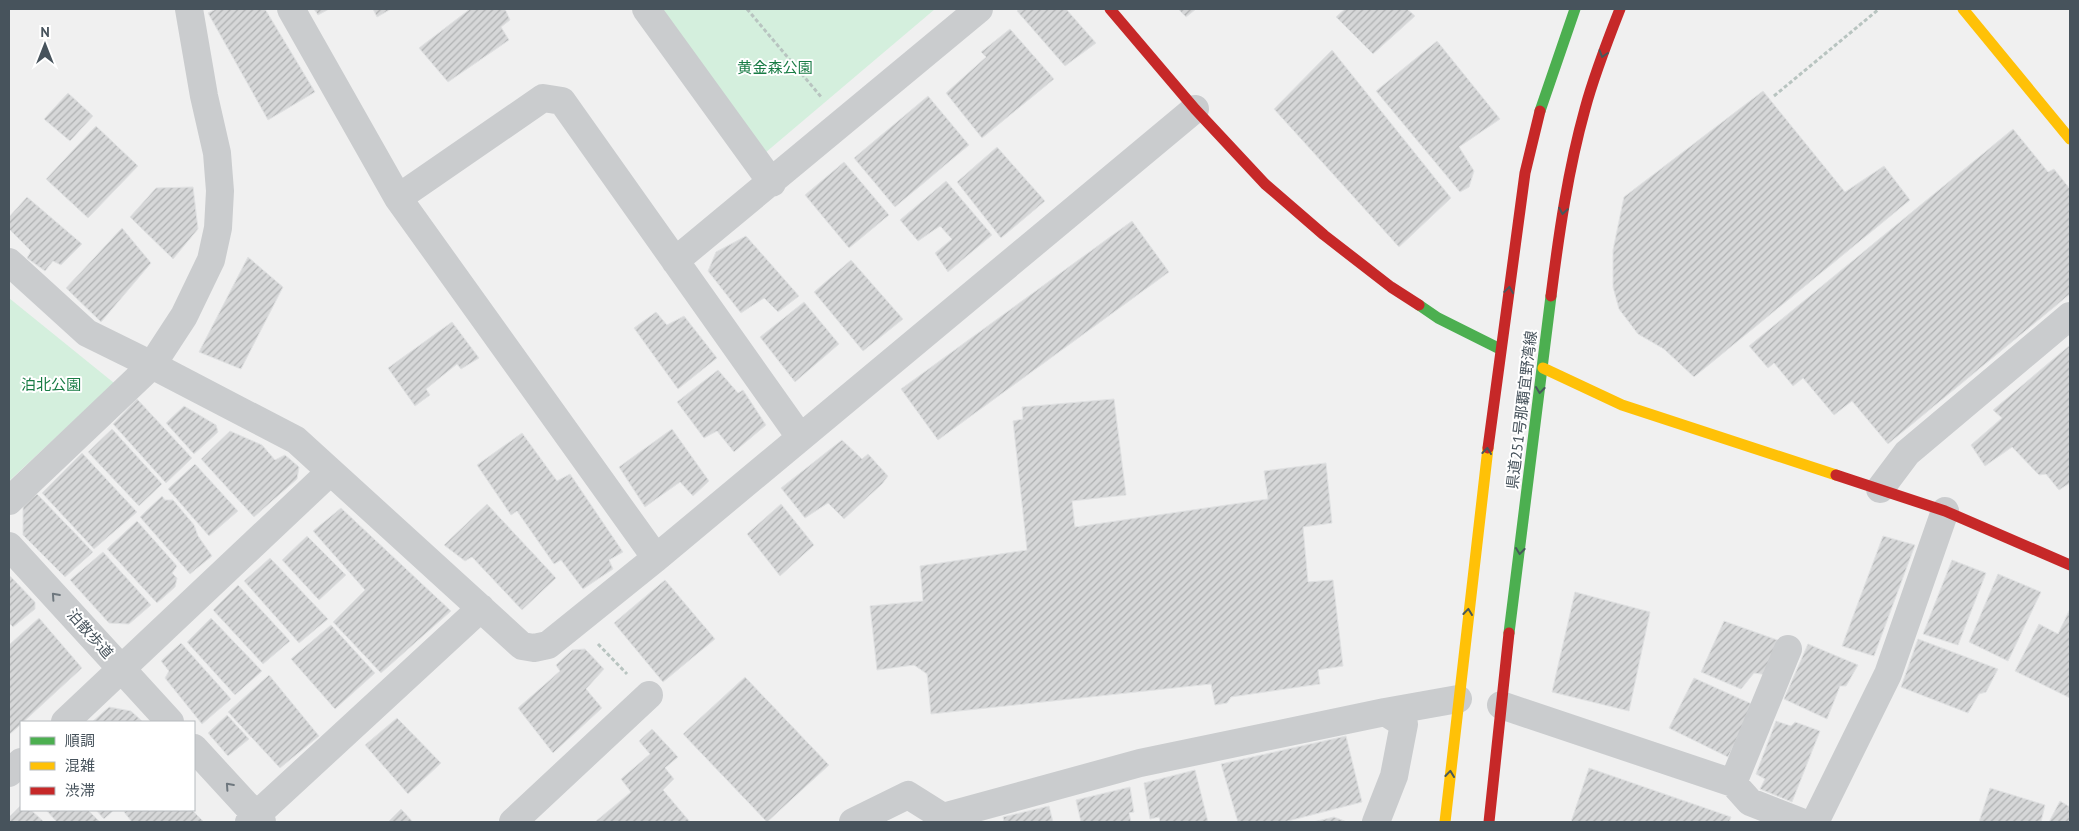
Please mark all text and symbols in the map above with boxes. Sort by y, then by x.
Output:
north arrow [20,20,70,70]
text: N [40,23,50,41]
one-way arrow [1599,49,1609,58]
park label: 黄金森公園 [737,58,813,77]
one-way arrow [1558,207,1568,216]
one-way arrow [1503,285,1513,294]
street label: 県道251号那覇宜野湾線 [1502,330,1541,490]
park label: 泊北公園 [21,375,81,394]
one-way arrow [1535,386,1546,394]
one-way arrow [1481,447,1492,455]
one-way arrow [1515,547,1526,555]
one-way arrow [52,593,61,602]
street label: 泊散歩道 [63,605,118,662]
one-way arrow [1462,608,1473,616]
legend [20,721,195,811]
text: 順調 [65,731,95,750]
text: 混雑 [65,756,95,775]
one-way arrow [1444,769,1455,777]
text: 渋滞 [65,781,95,800]
one-way arrow [226,783,235,792]

